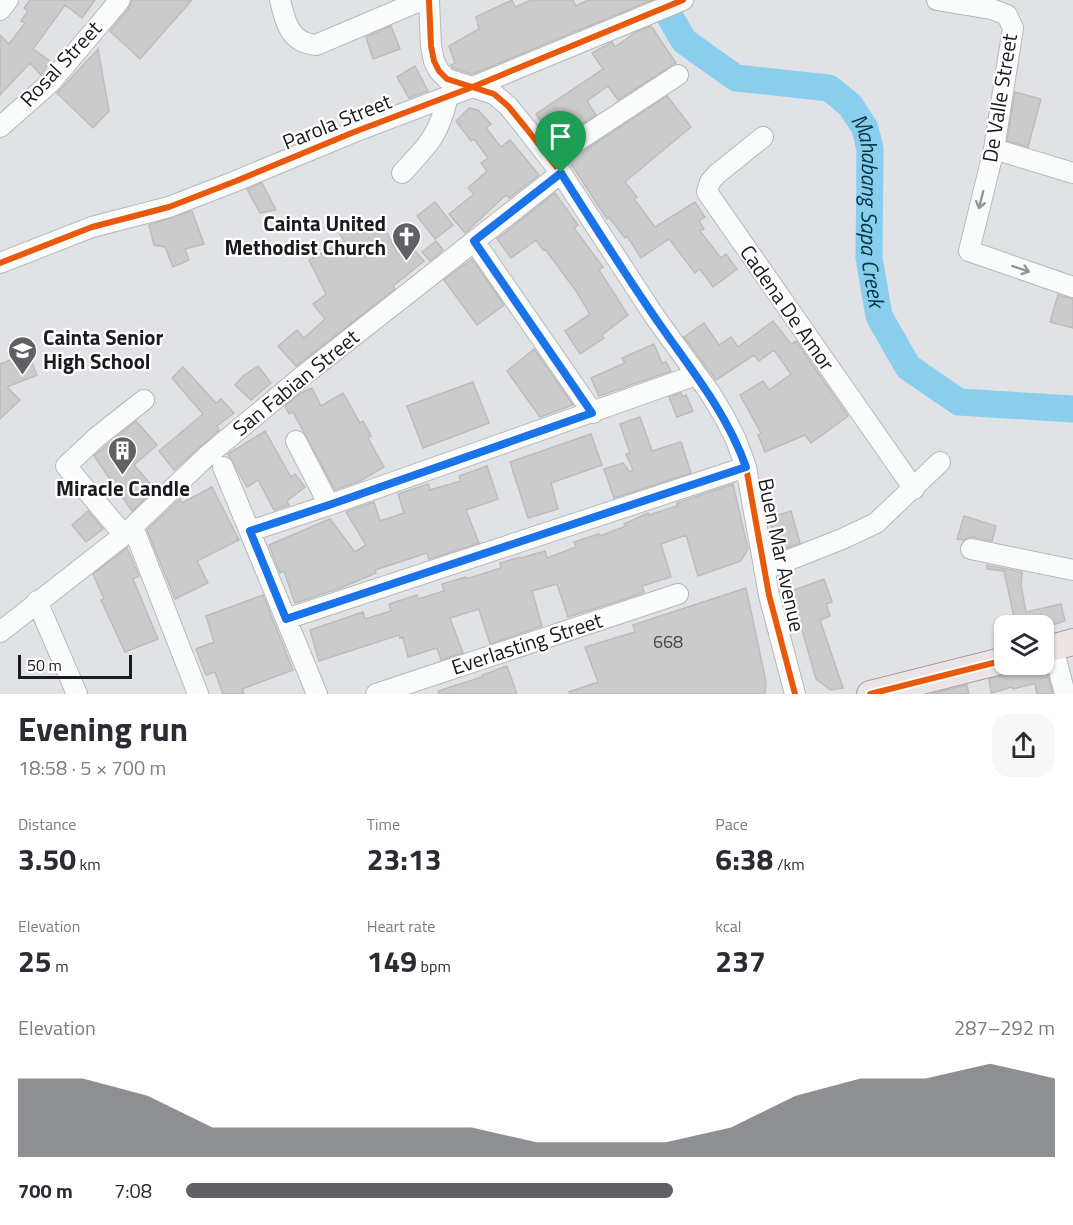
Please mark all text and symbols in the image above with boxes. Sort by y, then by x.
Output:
street label: Rosal Street [12,13,109,114]
street label: De Valle Street [973,31,1025,165]
street label: Parola Street [277,84,397,157]
water label: Mahabang Sapa Creek [843,106,895,312]
pin [535,111,586,173]
icon: arrive [544,120,577,153]
one-way arrow [975,190,987,209]
place label: Cainta United Methodist Church [224,207,386,263]
church icon: Cainta United Methodist Church [391,220,423,262]
street label: Cadena De Amor [732,238,843,377]
one-way arrow [1011,264,1030,275]
place label: Cainta Senior High School [43,321,163,377]
street label: San Fabian Street [225,321,366,443]
school or university icon: Cainta Senior High School [6,334,38,376]
building icon: Miracle Candle [107,434,139,476]
place label: Miracle Candle [56,472,190,504]
street label: Buen Mar Avenue [750,475,814,635]
street label: Everlasting Street [447,603,607,683]
map controls [994,615,1054,675]
button: layers [994,615,1054,675]
house number: 668 [653,628,683,655]
scale bar [18,652,132,680]
text: 50 m [27,653,62,677]
text: Evening run [18,704,188,754]
button: share [992,714,1055,777]
text: 18:58 · 5 × 700 m [18,752,166,783]
text: Distance [18,812,76,836]
text: Time [367,812,400,836]
text: Pace [715,812,748,836]
text: 3.50 [18,836,76,882]
text: 23:13 [367,836,442,882]
text: 6:38 [715,836,773,882]
text: km [76,852,101,876]
text: /km [773,852,805,876]
text: Elevation [18,914,80,938]
text: Heart rate [367,914,435,938]
text: kcal [715,914,741,938]
text: 25 [18,938,52,984]
text: 149 [367,938,417,984]
text: 237 [715,938,766,984]
text: m [52,954,69,978]
text: bpm [417,954,451,978]
text: Elevation [18,1012,96,1043]
text: 287–292 m [954,1012,1055,1043]
text: 700 m [18,1175,73,1206]
text: 7:08 [114,1175,152,1206]

